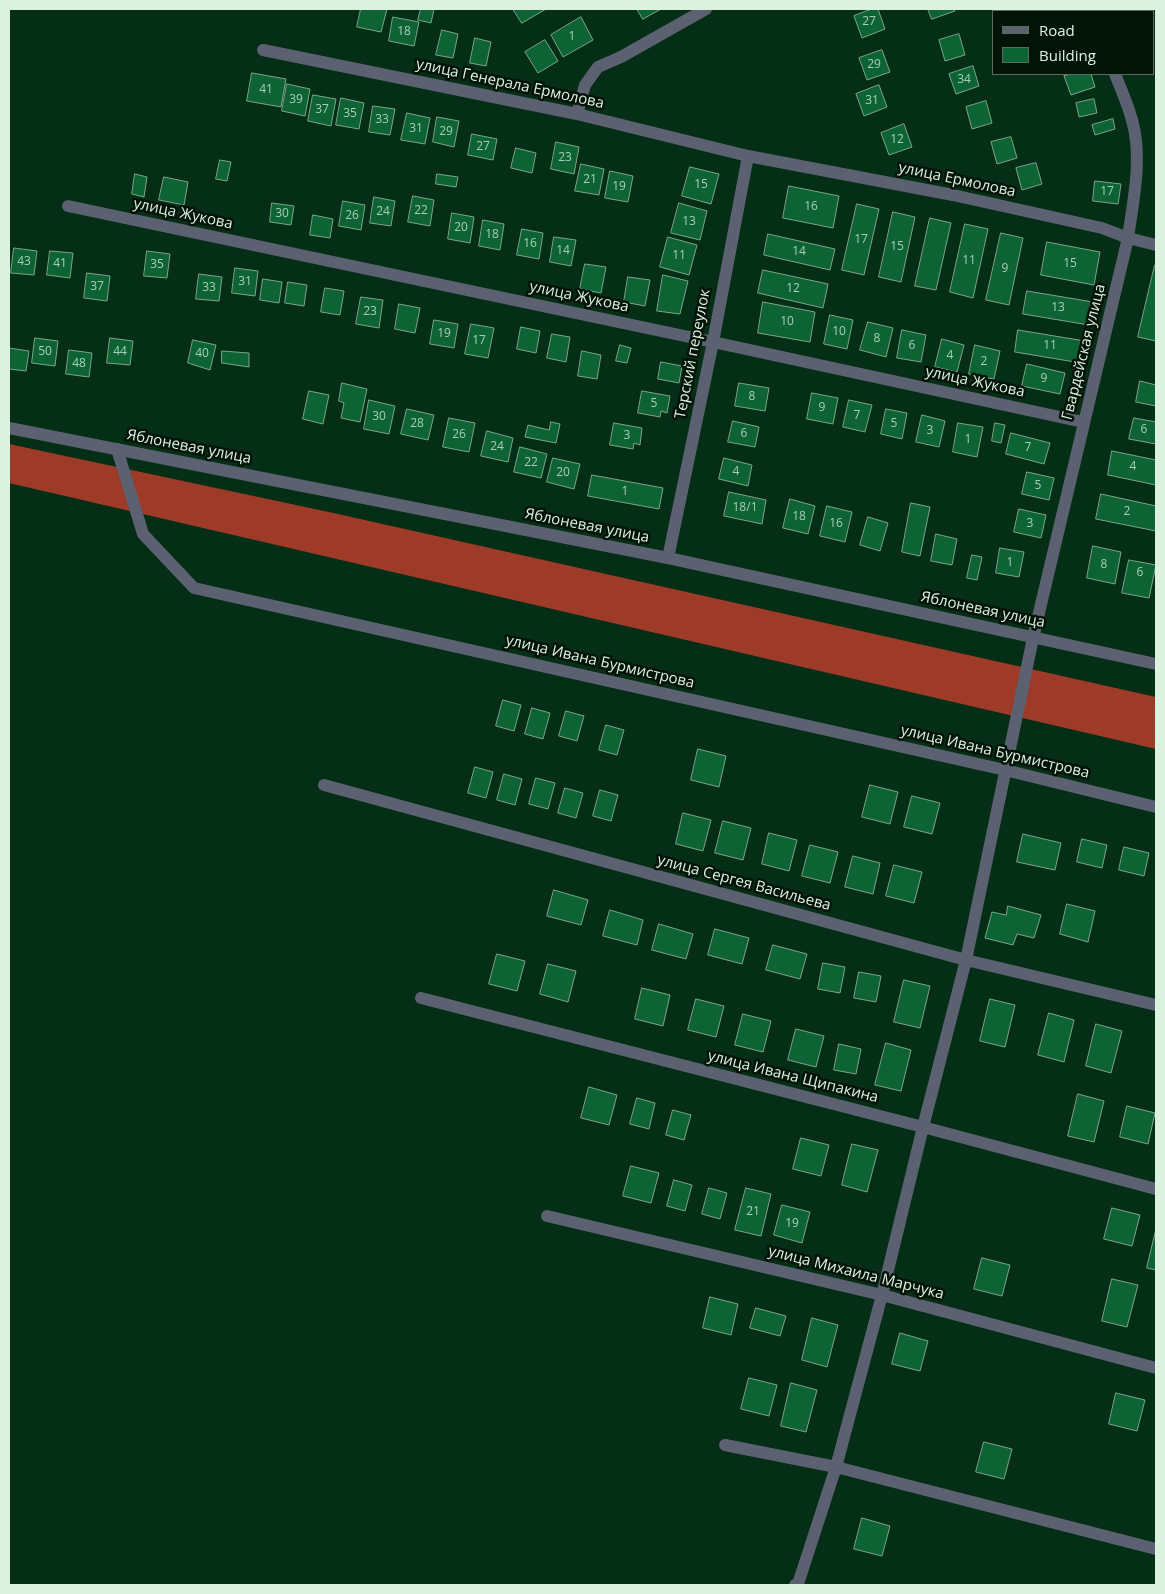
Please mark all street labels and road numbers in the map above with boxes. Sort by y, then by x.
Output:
street label: улица Генерала Ермолова [414,55,606,113]
street label: улица Ермолова [897,159,1017,201]
street label: улица Жукова [132,195,234,233]
street label: улица Жукова [528,278,630,316]
street label: Гвардейская улица [1058,282,1110,422]
street label: Терский переулок [672,288,714,420]
street label: улица Жукова [924,363,1026,401]
street label: Яблоневая улица [125,426,253,468]
street label: Яблоневая улица [523,505,651,547]
street label: Яблоневая улица [919,588,1047,632]
street label: улица Ивана Бурмистрова [504,632,696,692]
street label: улица Ивана Бурмистрова [899,722,1091,782]
street label: улица Сергея Васильева [655,851,833,915]
street label: улица Ивана Щипакина [706,1047,880,1107]
street label: улица Михаила Марчука [766,1242,946,1304]

